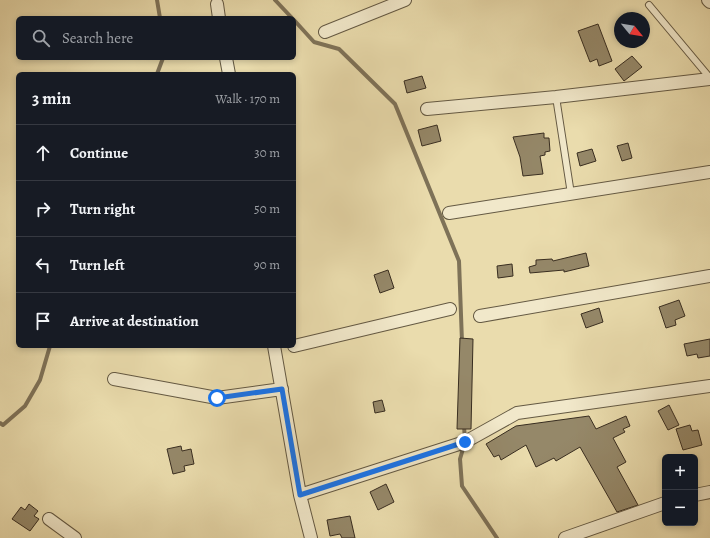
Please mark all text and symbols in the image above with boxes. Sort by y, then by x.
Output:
north arrow [614,12,650,48]
search box [16,16,296,60]
icon: search [30,27,52,49]
text: Search here [62,28,133,48]
text: 3 min [32,87,71,110]
text: Walk · 170 m [215,90,280,107]
icon: ahead [32,142,54,164]
text: Continue [70,143,128,163]
text: 30 m [254,144,280,161]
icon: right [32,198,54,220]
text: Turn right [70,199,135,219]
text: 50 m [254,200,280,217]
icon: left [32,254,54,276]
text: Turn left [70,255,125,275]
text: 90 m [254,256,280,273]
icon: arrive [32,310,54,332]
text: Arrive at destination [70,311,199,331]
route start [208,389,226,407]
route end [456,433,474,451]
map controls [662,454,698,526]
button: + [662,454,698,490]
button: − [662,490,698,526]

